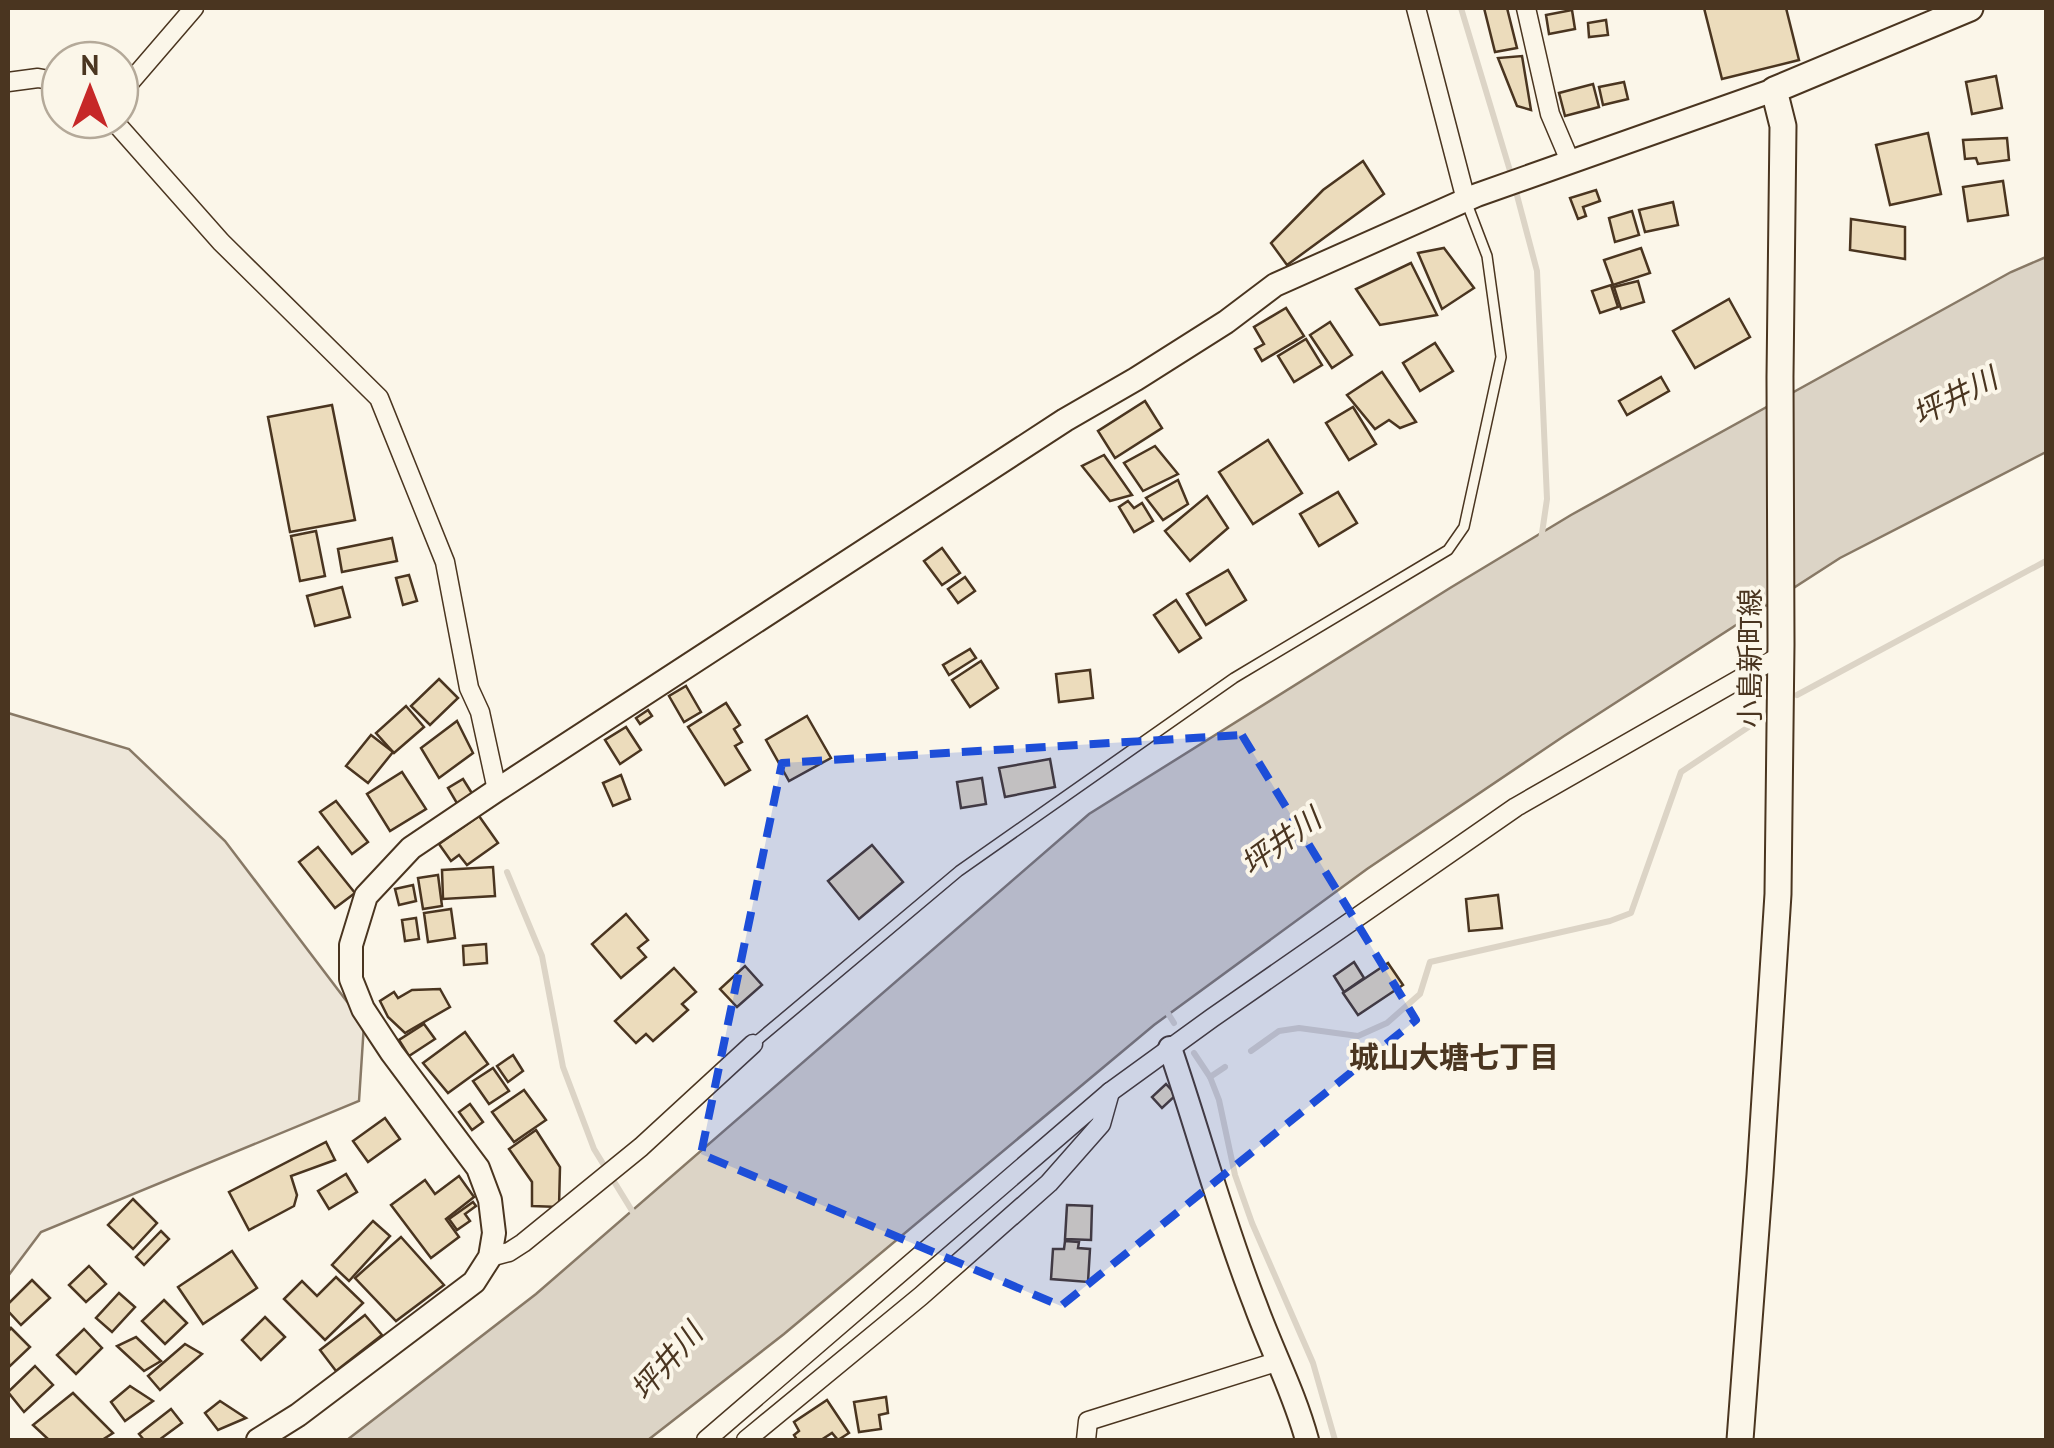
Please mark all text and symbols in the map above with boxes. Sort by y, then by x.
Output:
north arrow [40,40,140,140]
text: N [81,46,99,83]
water label: 坪井川 [1905,356,2006,433]
street label: 小島新町線 [1731,588,1768,728]
water label: 坪井川 [1232,797,1330,883]
district label: 城山大塘七丁目 [1349,1037,1559,1076]
water label: 坪井川 [622,1312,712,1408]

